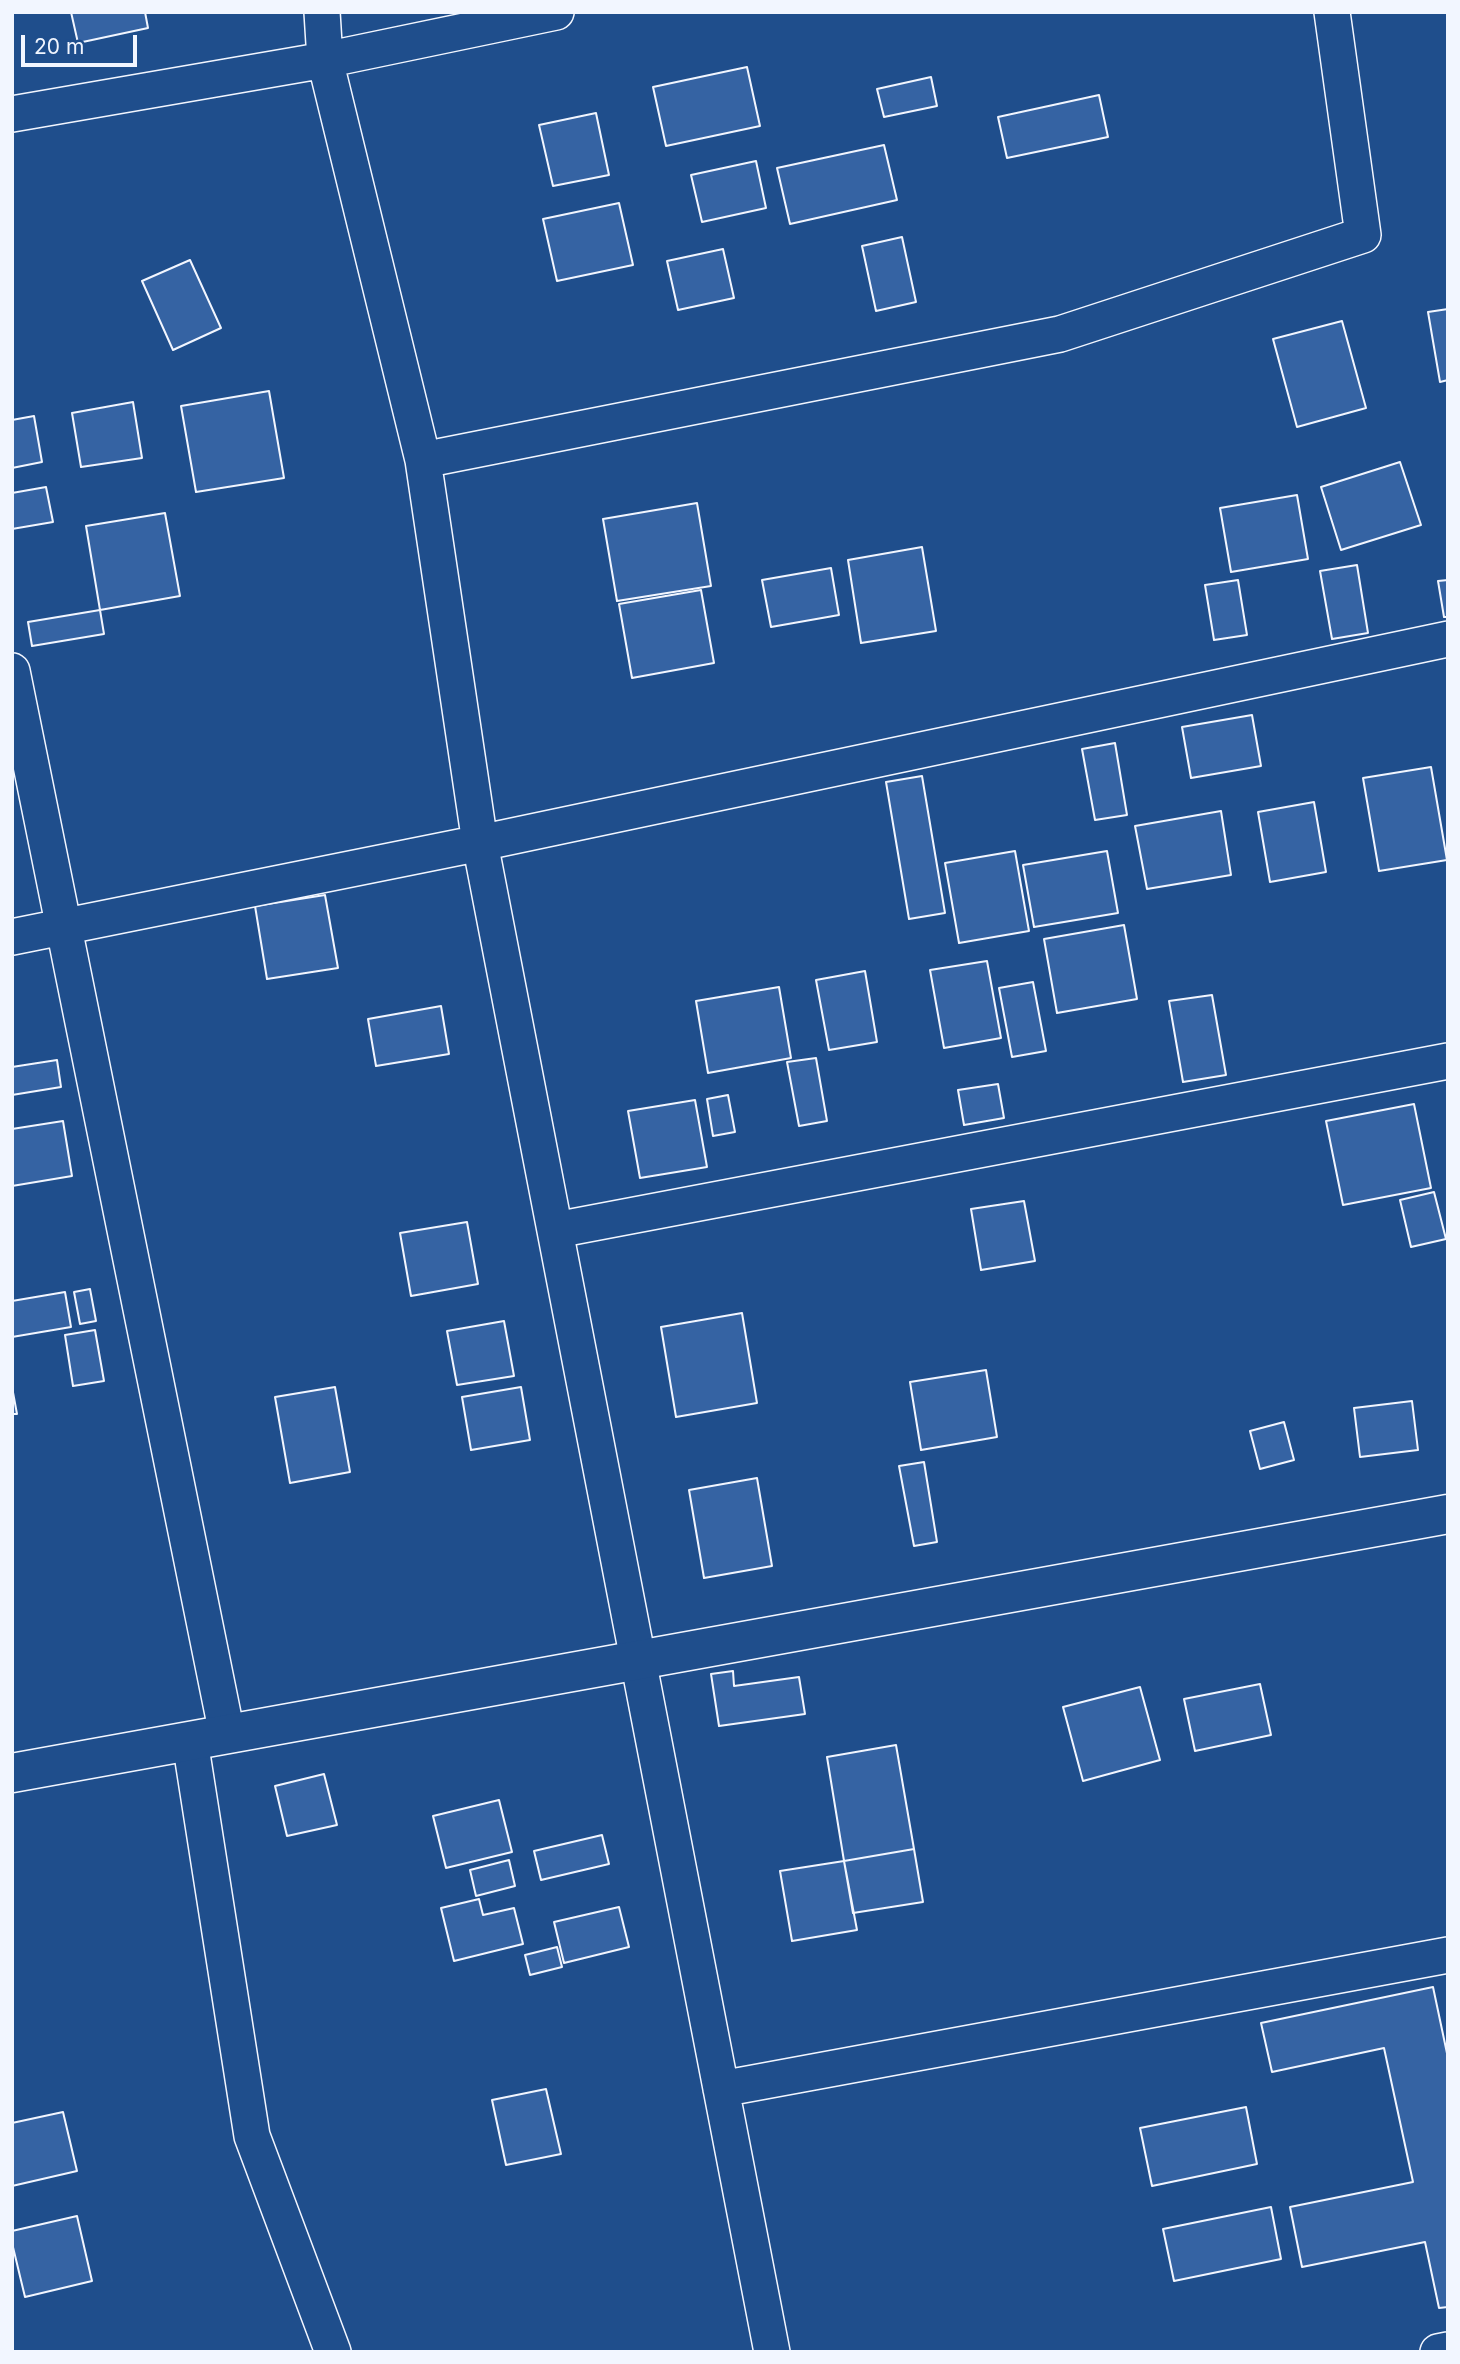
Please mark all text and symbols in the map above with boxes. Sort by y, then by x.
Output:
scale bar [24,21,140,65]
text: 20 m [34,34,84,59]

